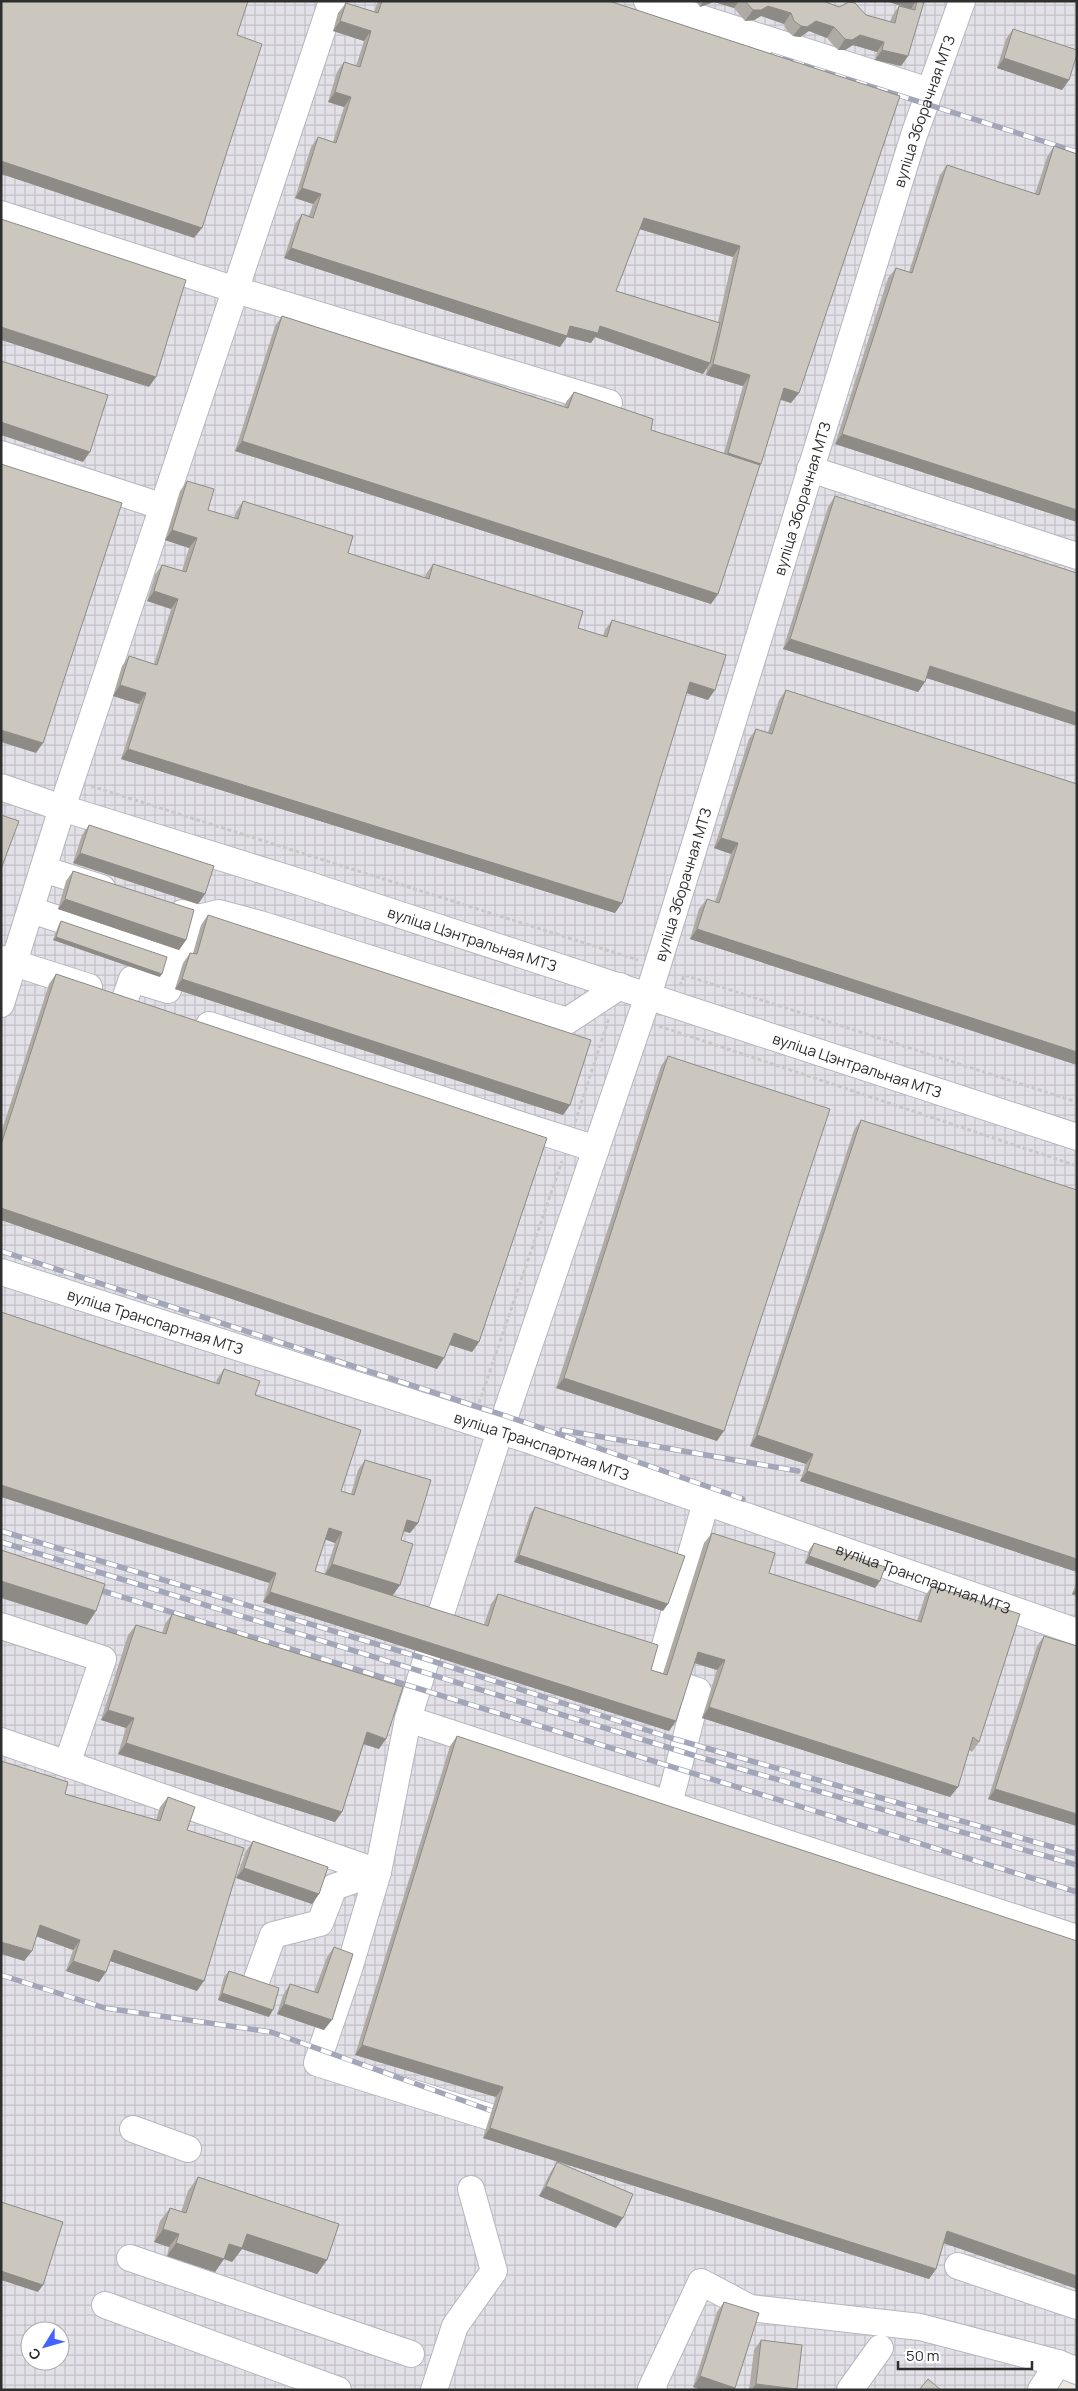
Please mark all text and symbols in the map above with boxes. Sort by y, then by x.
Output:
street label: вуліца Зборачная МТЗ [888,32,959,190]
street label: вуліца Зборачная МТЗ [768,419,835,578]
street label: вуліца Зборачная МТЗ [649,805,716,964]
street label: вуліца Цэнтральная МТЗ [385,901,560,976]
street label: вуліца Цэнтральная МТЗ [770,1027,945,1102]
street label: вуліца Транспартная МТЗ [65,1283,246,1359]
street label: вуліца Транспартная МТЗ [452,1406,632,1485]
street label: вуліца Транспартная МТЗ [833,1538,1014,1618]
north arrow [20,2321,70,2371]
scale bar [898,2338,1032,2370]
text: С [24,2344,45,2364]
text: 50 m [906,2345,940,2366]

